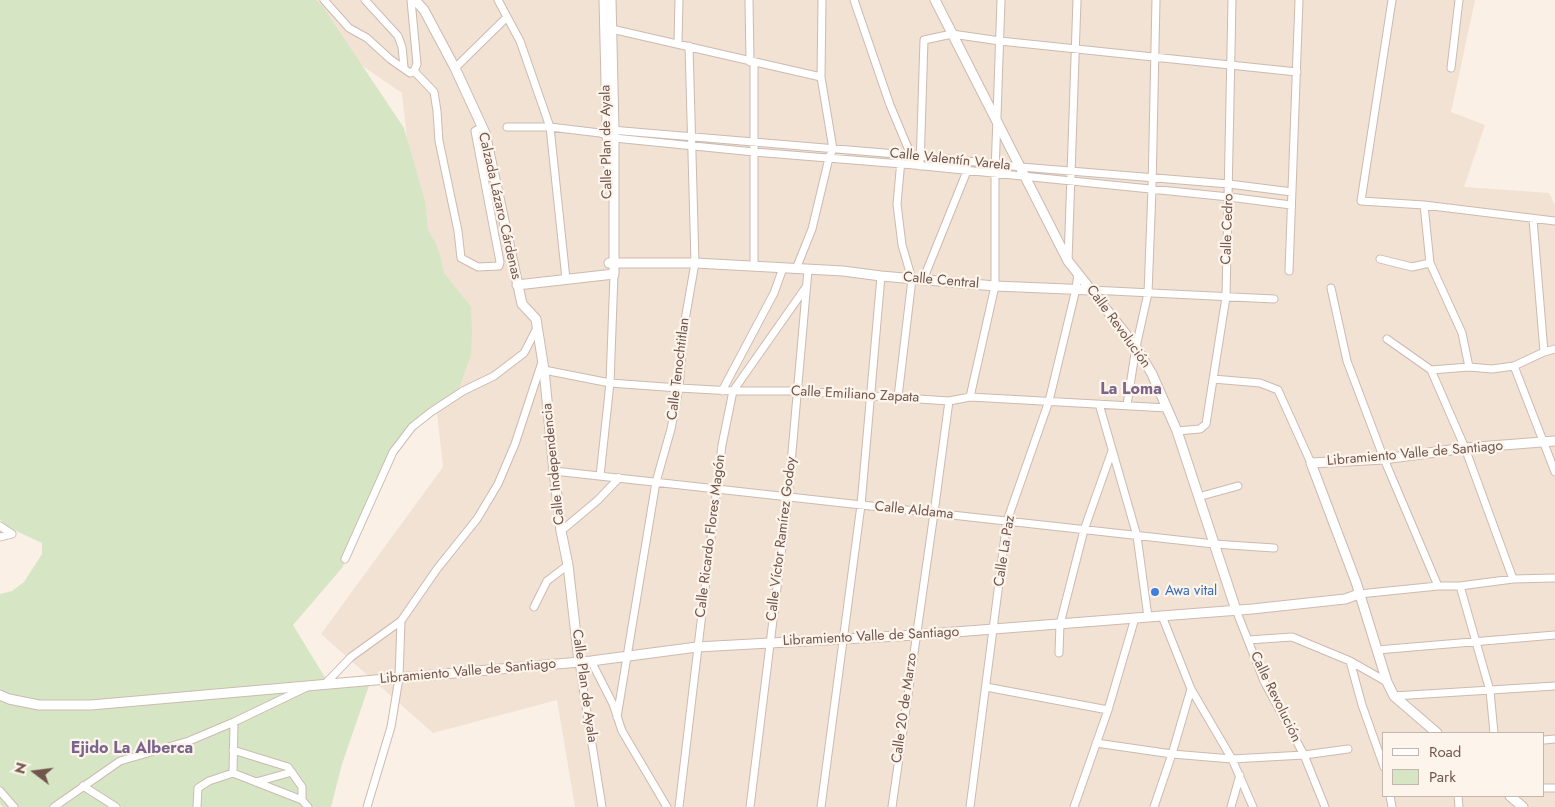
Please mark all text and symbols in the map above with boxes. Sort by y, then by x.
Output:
street label: Calle Plan de Ayala [598,85,616,199]
street label: Calzada Lázaro Cárdenas [474,131,524,281]
street label: Calle Valentín Varela [889,145,1011,175]
street label: Calle Cedro [1218,193,1238,265]
street label: Calle Central [902,269,980,293]
street label: Calle Revolución [1082,282,1154,372]
street label: Calle Tenochtitlan [664,317,694,421]
district label: La Loma [1100,380,1162,400]
street label: Calle Emiliano Zapata [790,383,920,407]
street label: Calle Independencia [539,402,569,526]
street label: Libramiento Valle de Santiago [1326,438,1504,470]
street label: Calle Ricardo Flores Magón [693,453,729,619]
street label: Calle Víctor Ramírez Godoy [764,456,800,622]
street label: Calle Aldama [874,499,954,523]
street label: Calle La Paz [991,514,1019,588]
place label: Awa vital [1165,584,1217,600]
marker: Awa vital [1149,586,1161,598]
street label: Libramiento Valle de Santiago [782,624,960,650]
street label: Calle Plan de Ayala [568,628,600,744]
street label: Calle Revolución [1246,649,1304,745]
street label: Calle 20 de Marzo [889,652,921,764]
street label: Libramiento Valle de Santiago [379,656,557,688]
legend [1382,732,1545,797]
district label: Ejido La Alberca [71,739,193,759]
text: Road [1429,741,1461,763]
north arrow [10,747,60,797]
text: N [9,760,32,776]
text: Park [1429,766,1456,788]

